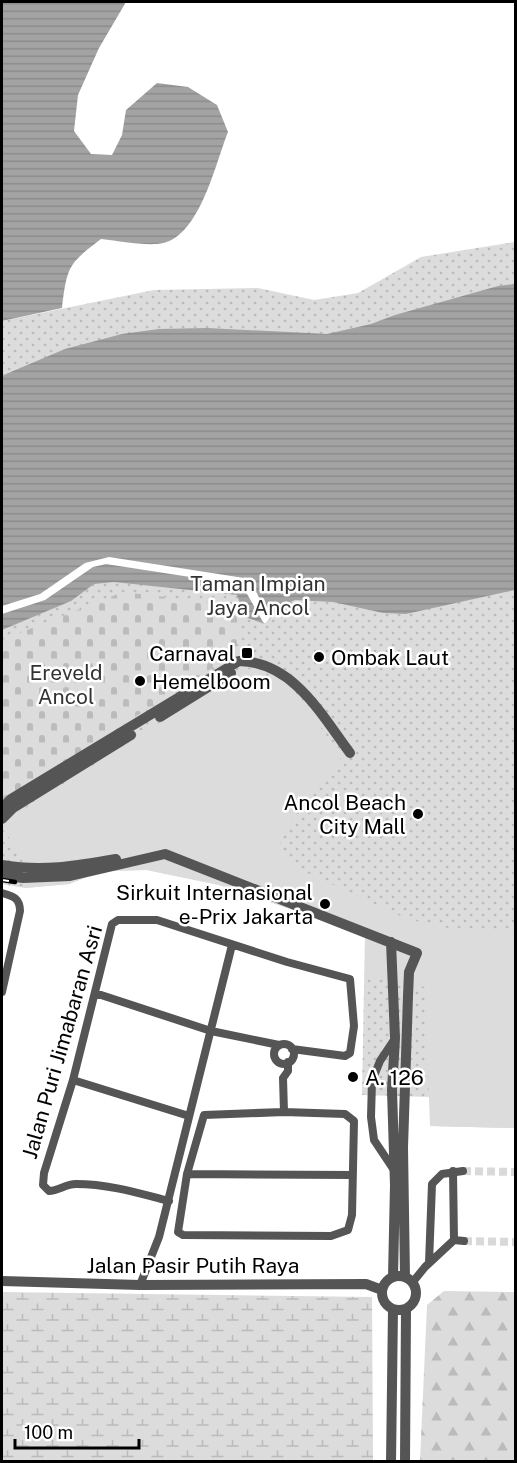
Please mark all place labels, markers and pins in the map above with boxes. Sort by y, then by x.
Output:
place label: Carnaval [149,641,235,666]
place label: Ombak Laut [331,645,449,670]
marker: Carnaval [240,646,254,660]
marker: Ombak Laut [312,650,326,664]
place label: Hemelboom [152,669,271,694]
marker: Hemelboom [133,674,147,688]
place label: Ancol Beach City Mall [283,790,406,839]
marker: Ancol Beach City Mall [411,807,425,821]
place label: Sirkuit Internasional e-Prix Jakarta [116,880,313,929]
marker: Sirkuit Internasional e-Prix Jakarta [318,897,332,911]
place label: A. 126 [365,1065,424,1090]
marker: A. 126 [346,1070,360,1084]

